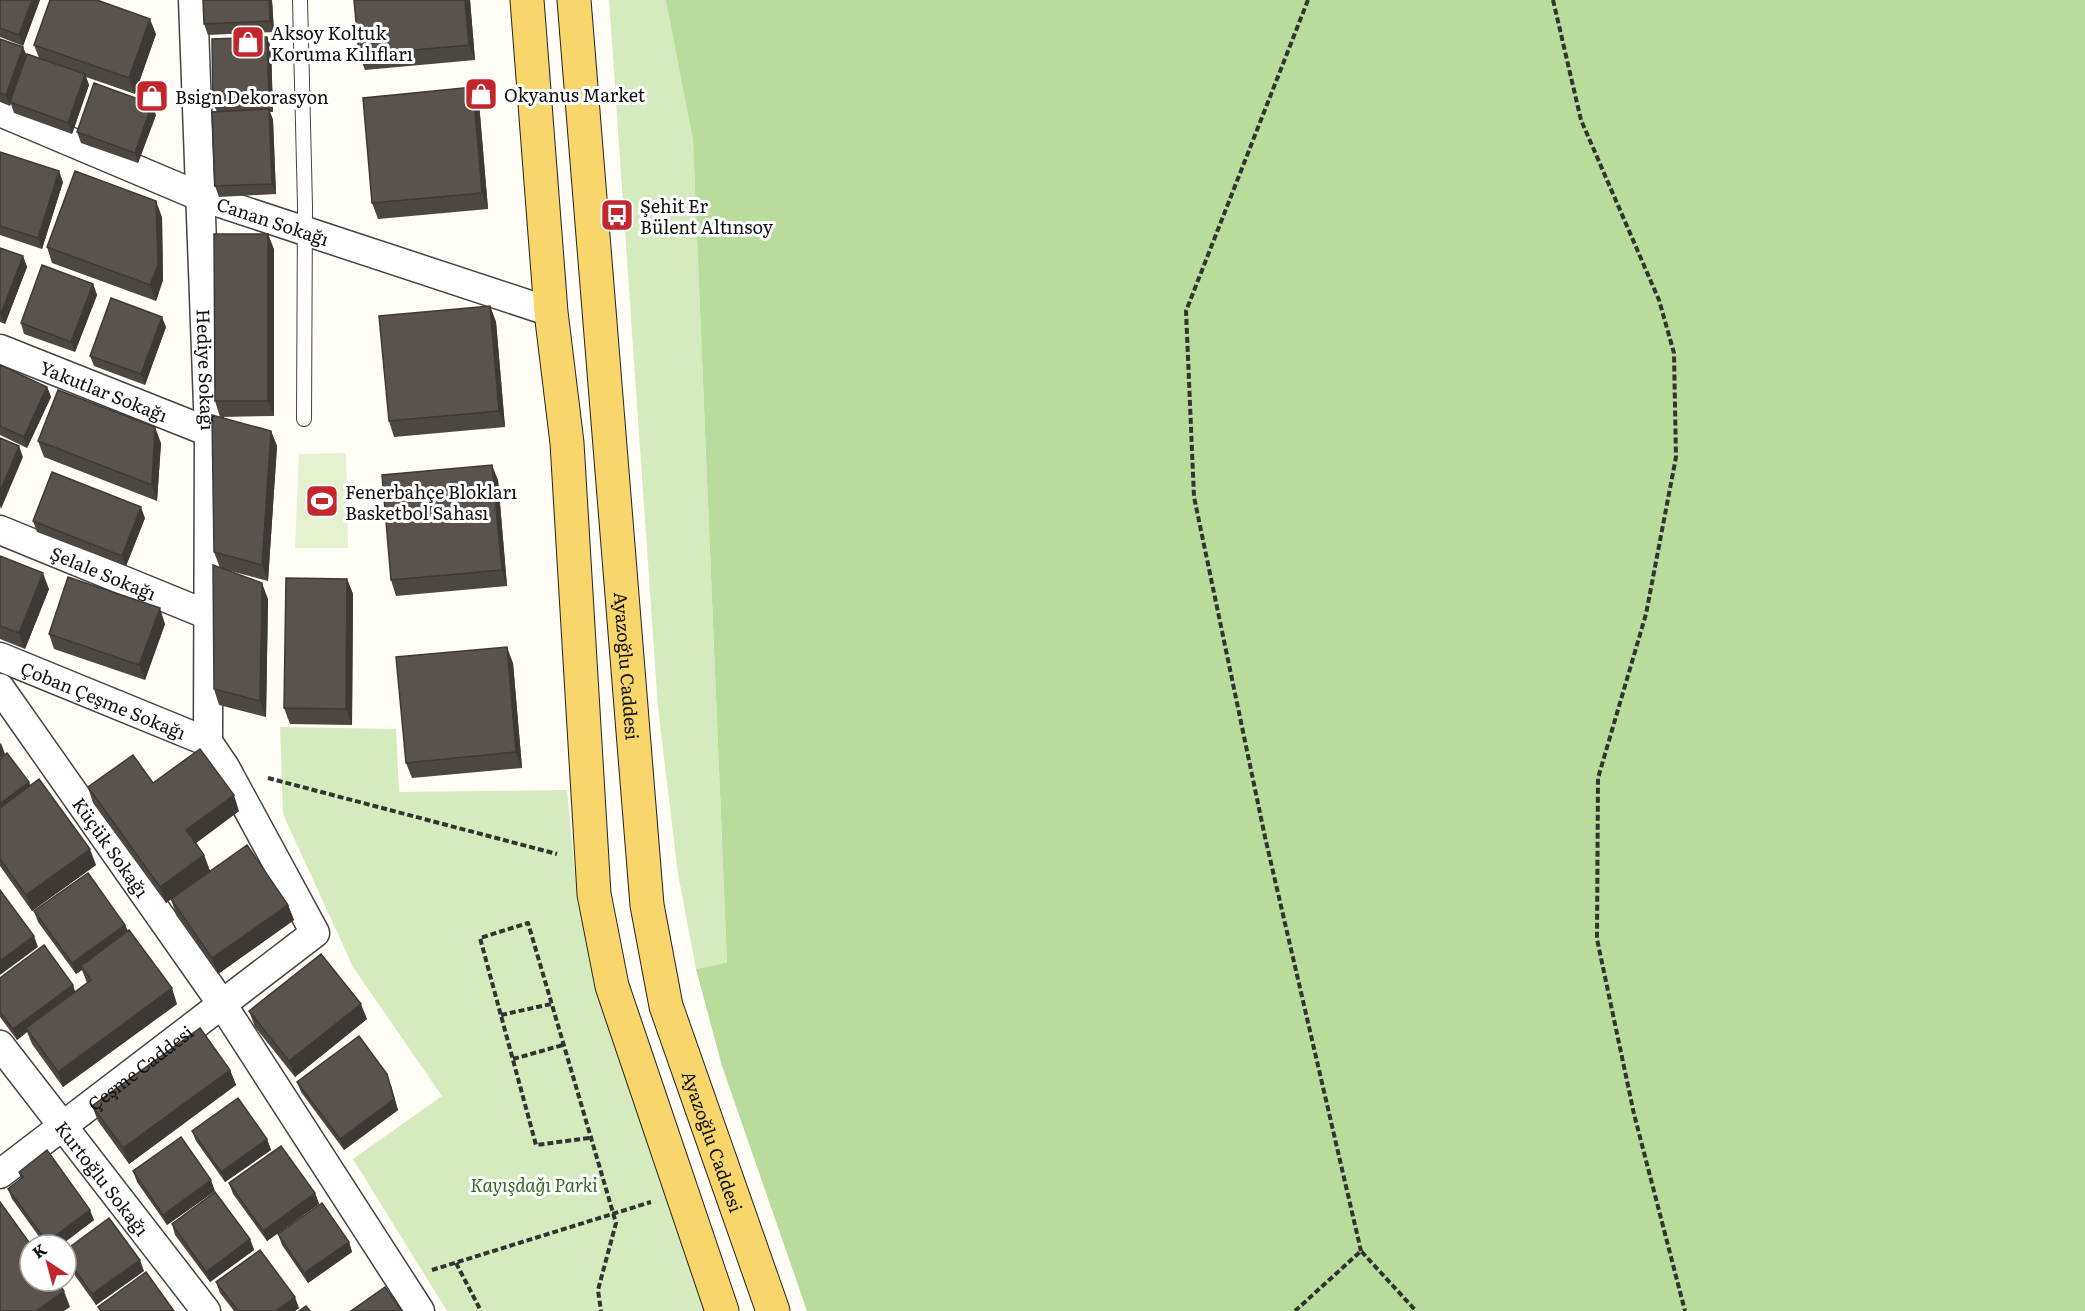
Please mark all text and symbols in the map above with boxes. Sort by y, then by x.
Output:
place label: Aksoy Koltuk Koruma Kılıfları [271,19,413,67]
shop icon: Aksoy Koltuk Koruma Kılıfları [230,24,266,60]
shop icon: Okyanus Market [463,76,499,112]
shop icon: Bsign Dekorasyon [134,78,170,114]
place label: Okyanus Market [504,81,646,108]
place label: Bsign Dekorasyon [175,83,329,110]
street label: Canan Sokağı [213,189,333,251]
place label: Şehit Er Bülent Altınsoy [640,192,774,240]
bus stop icon: Şehit Er Bülent Altınsoy [599,197,635,233]
street label: Hediye Sokağı [191,309,222,431]
street label: Yakutlar Sokağı [36,353,172,428]
place label: Fenerbahçe Blokları Basketbol Sahası [345,478,517,526]
sports icon: Fenerbahçe Blokları Basketbol Sahası [304,483,340,519]
street label: Şelale Sokağı [47,539,161,606]
street label: Ayazoğlu Caddesi [608,591,647,741]
street label: Çoban Çeşme Sokağı [17,653,190,745]
street label: Küçük Sokağı [67,791,156,902]
street label: Çeşme Caddesi [81,1018,198,1116]
street label: Ayazoğlu Caddesi [676,1067,751,1216]
street label: Kurtoğlu Sokağı [50,1115,156,1241]
park label: Kayışdağı Parki [470,1171,598,1198]
north arrow [18,1233,78,1293]
text: K [26,1236,51,1263]

